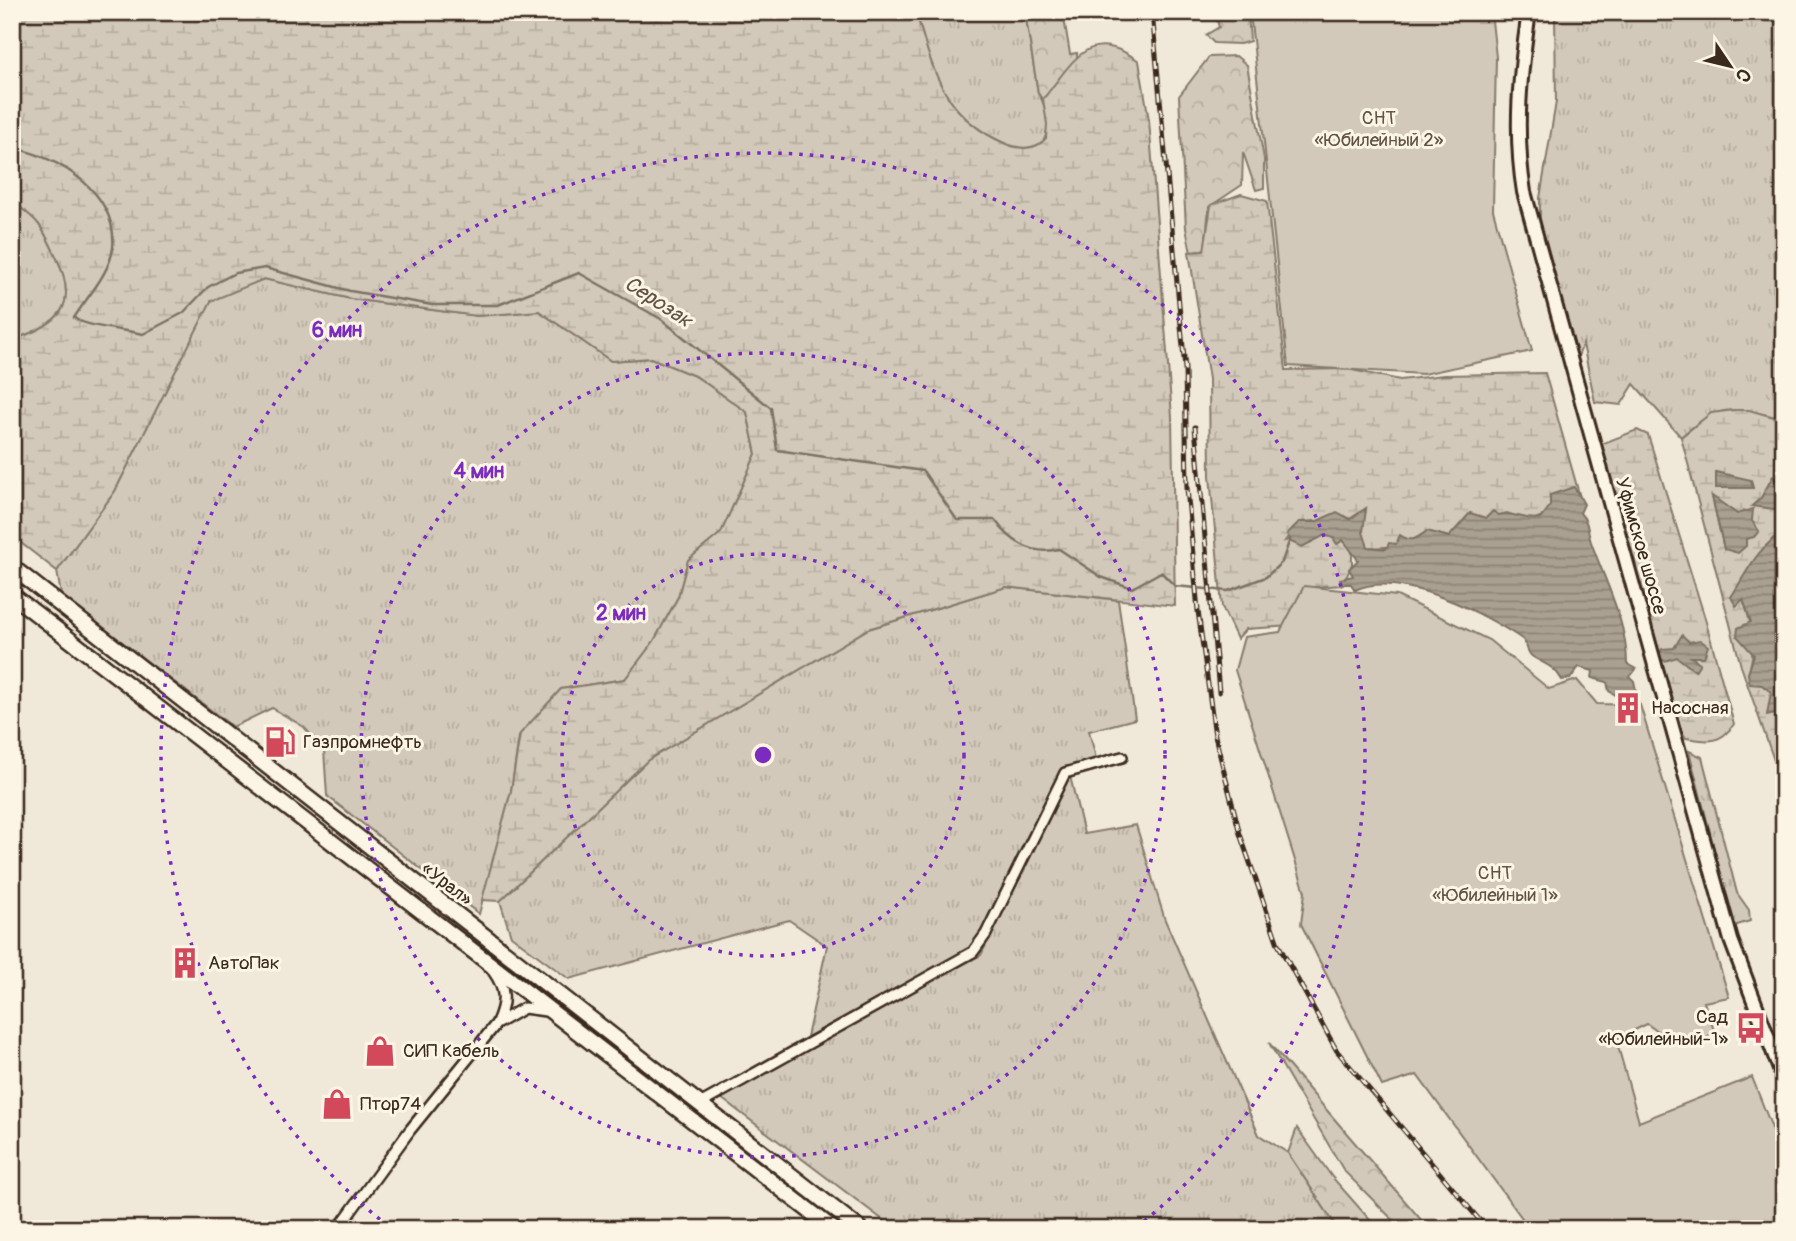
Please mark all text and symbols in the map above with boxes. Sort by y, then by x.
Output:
north arrow [1694,32,1764,102]
text: С [1730,63,1756,87]
park label: СНТ «Юбилейный 2» [1315,106,1444,152]
water label: Серозак [619,270,699,335]
text: 6 мин [312,317,362,344]
text: 4 мин [454,458,504,485]
street label: Уфимское шоссе [1610,475,1672,618]
text: 2 мин [596,600,646,627]
building icon: Насосная [1611,691,1645,725]
place label: Насосная [1651,696,1729,720]
fuel station icon: Газпромнефть [263,725,297,759]
place label: Газпромнефть [303,730,422,754]
centre of rings [751,743,775,767]
street label: «Урал» [417,857,478,912]
park label: СНТ «Юбилейный 1» [1432,861,1558,907]
building icon: АвтоПак [168,946,202,980]
place label: АвтоПак [208,951,280,975]
place label: Сад «Юбилейный-1» [1598,1005,1729,1051]
bus stop icon: Сад «Юбилейный-1» [1734,1011,1768,1045]
shop icon: СИП Кабель [363,1034,397,1068]
place label: СИП Кабель [403,1039,500,1063]
shop icon: Птор74 [320,1087,354,1121]
place label: Птор74 [360,1092,421,1116]

